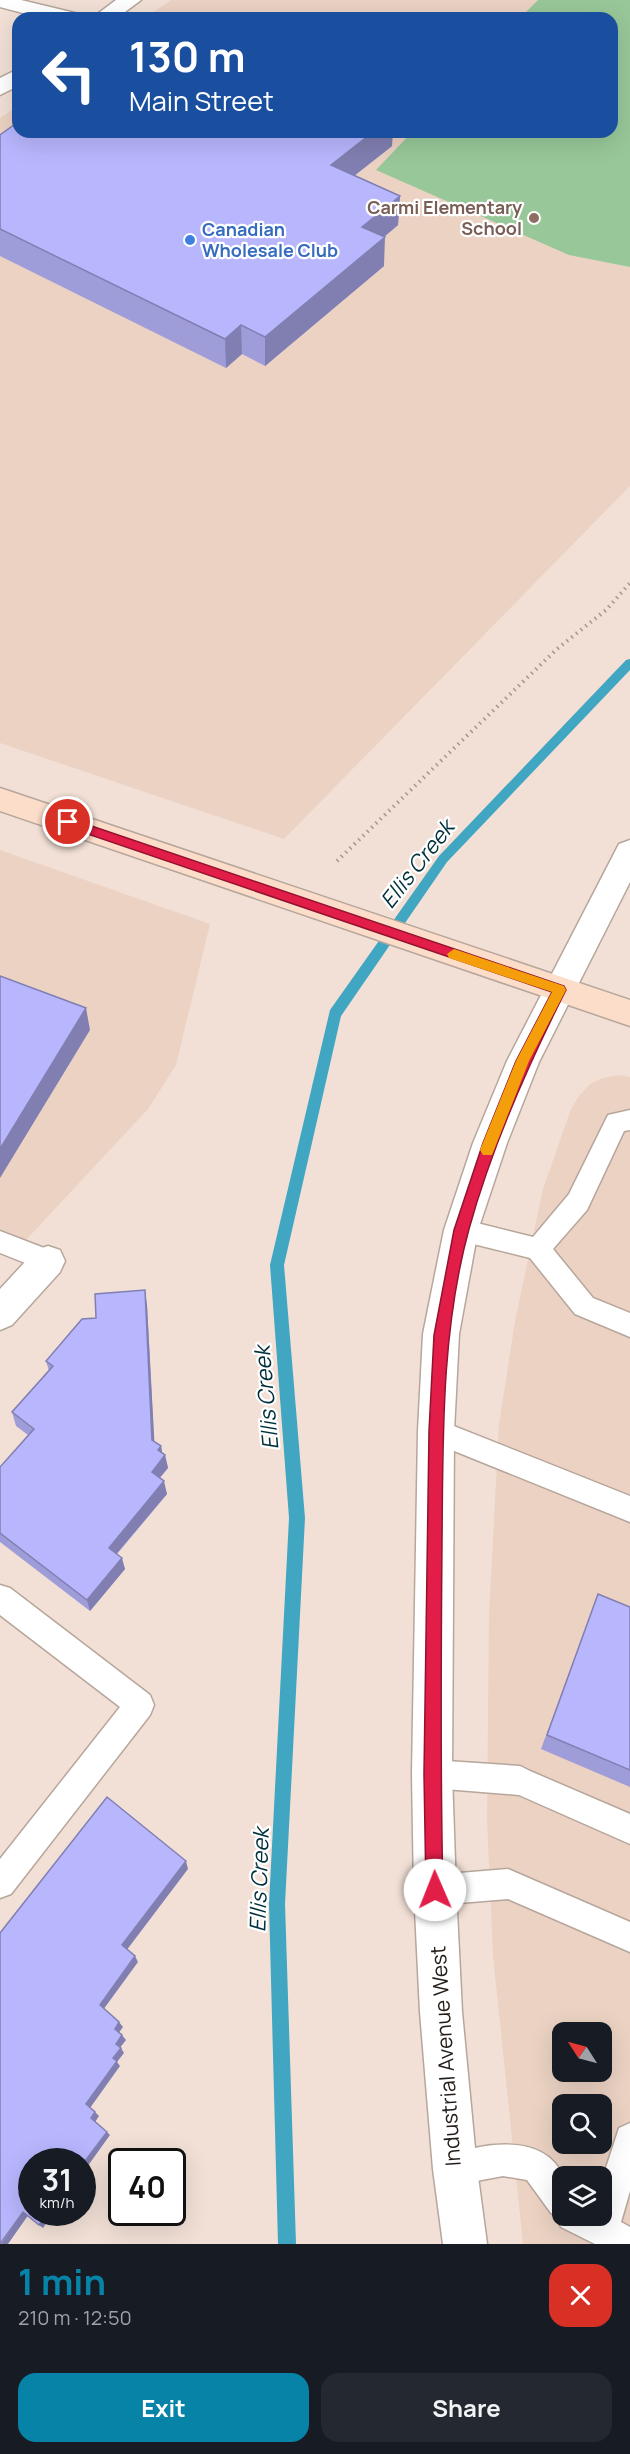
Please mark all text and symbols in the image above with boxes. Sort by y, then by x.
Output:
text: 130 m [129,27,246,85]
icon: left [30,36,108,114]
text: Main Street [129,82,274,119]
place label: Carmi Elementary School [367,195,522,240]
marker: Carmi Elementary School [527,211,541,225]
place label: Canadian Wholesale Club [202,217,338,262]
marker: Canadian Wholesale Club [183,233,197,247]
pin [42,796,93,847]
icon: arrive [51,805,84,838]
water label: Ellis Creek [373,811,463,914]
water label: Ellis Creek [246,1342,285,1451]
water label: Ellis Creek [242,1824,276,1932]
position arrow [403,1858,467,1922]
street label: Industrial Avenue West [423,1945,467,2167]
north arrow [552,2022,612,2082]
map controls [552,2022,612,2226]
button: search [552,2094,612,2154]
speed limit sign: 40 [108,2148,186,2226]
text: 31 [42,2159,72,2200]
button: layers [552,2166,612,2226]
text: km/h [40,2192,74,2213]
text: 1 min [18,2257,106,2306]
button: close [549,2264,612,2327]
text: 210 m · 12:50 [18,2304,132,2331]
button: Exit [18,2373,309,2442]
button: Share [321,2373,612,2442]

